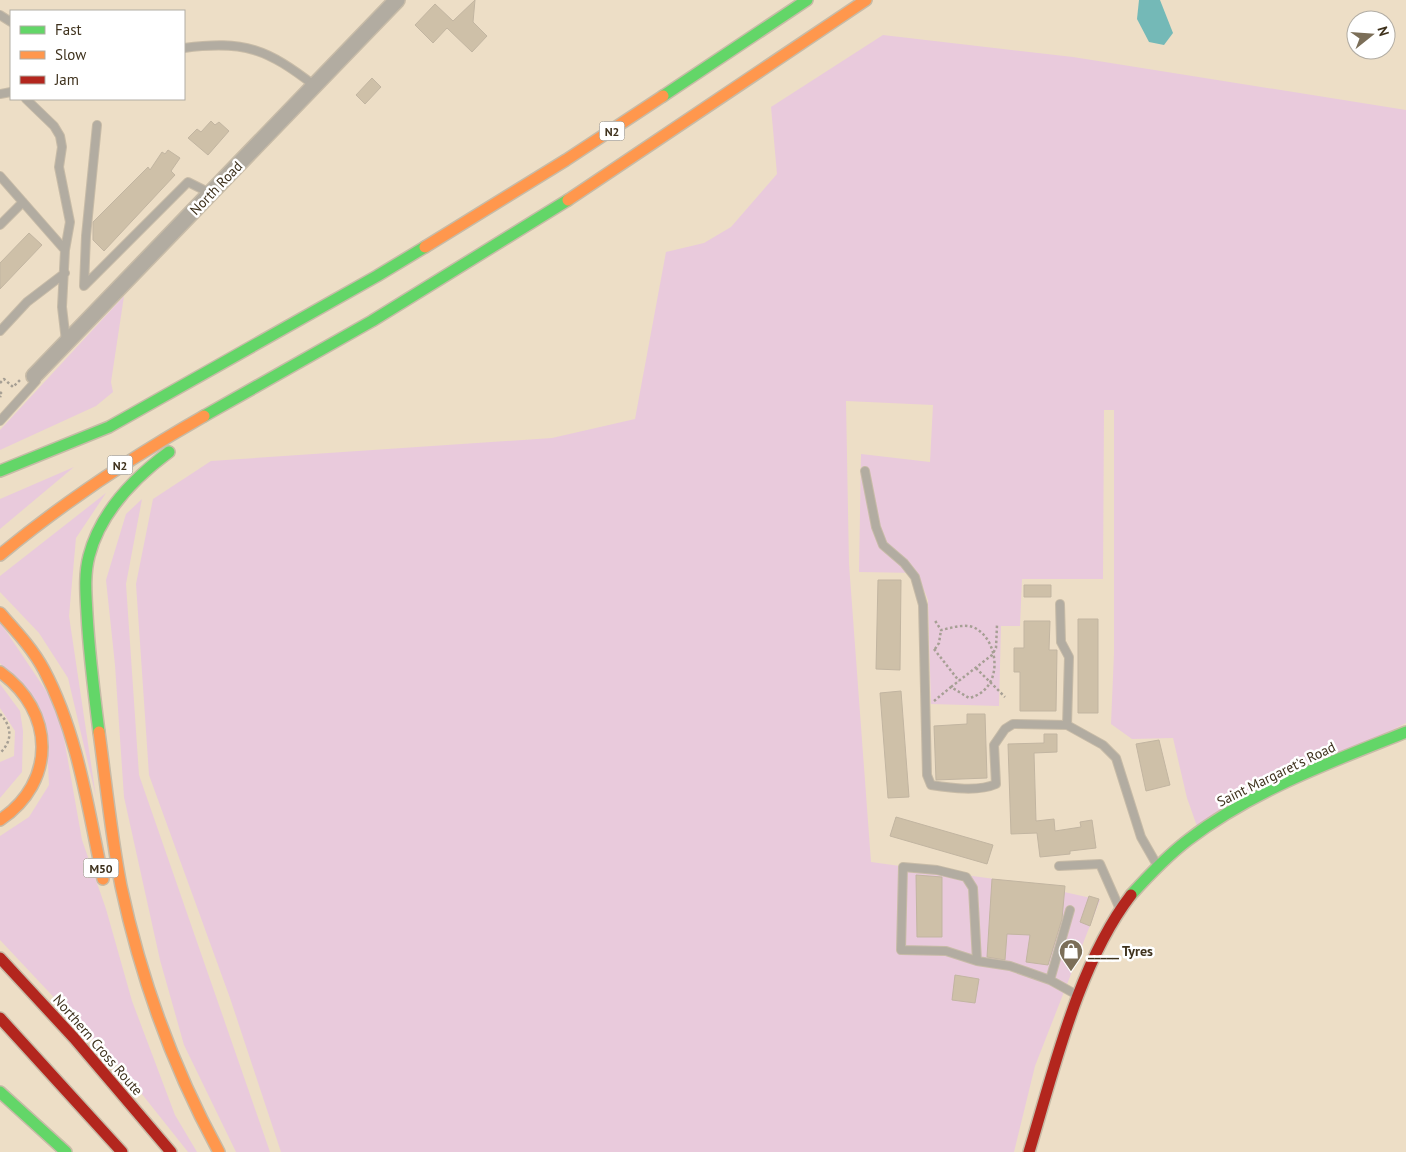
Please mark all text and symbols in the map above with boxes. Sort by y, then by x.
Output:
legend [10,10,185,100]
north arrow [1346,10,1396,60]
text: Fast [55,20,82,39]
text: N [1373,24,1393,38]
text: Slow [55,45,86,64]
text: Jam [54,70,79,89]
road number: N2 [600,122,624,140]
street label: North Road [186,157,246,219]
road number: N2 [108,456,132,474]
street label: Saint Margaret's Road [1214,738,1338,810]
road number: M50 [84,858,118,878]
shop icon: _____ Tyres [1058,938,1084,972]
place label: _____ Tyres [1088,942,1153,960]
street label: Northern Cross Route [49,991,147,1099]

